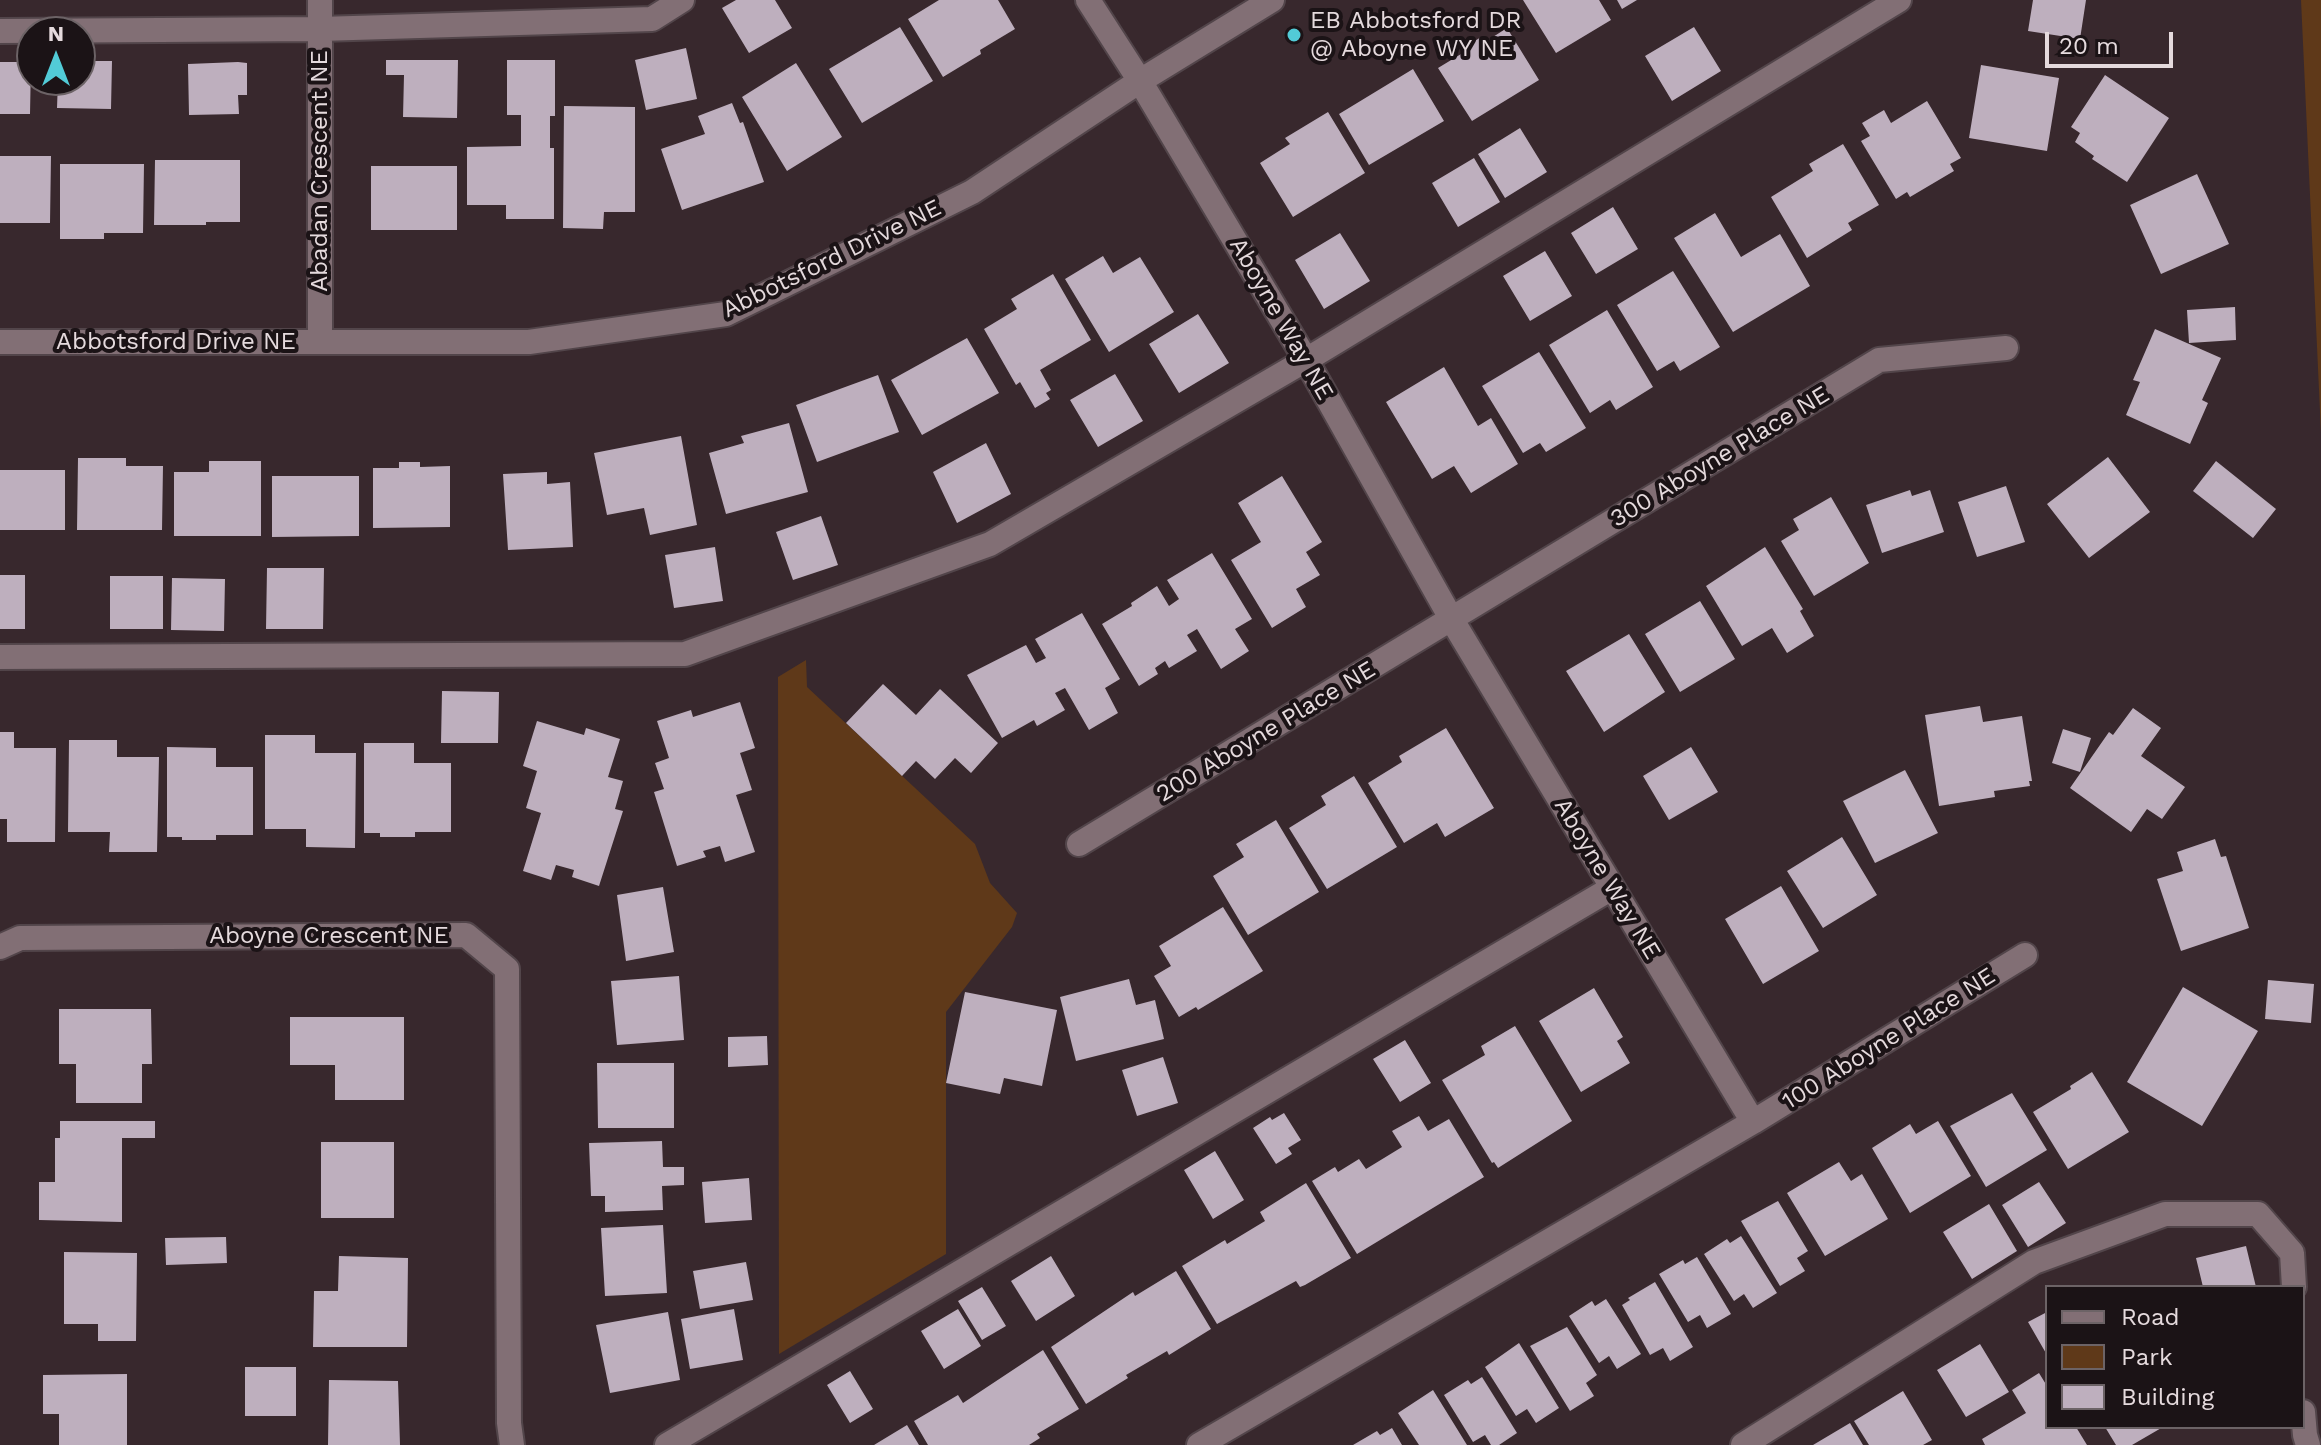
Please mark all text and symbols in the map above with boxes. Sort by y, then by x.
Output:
place label: EB Abbotsford DR @ Aboyne WY NE [1310,7,1521,63]
north arrow [16,16,96,96]
scale bar [2049,16,2177,66]
text: N [48,21,64,46]
marker: EB Abbotsford DR @ Aboyne WY NE [1285,26,1303,44]
text: 20 m [2059,32,2119,60]
street label: Abadan Crescent NE [306,50,334,292]
street label: Abbotsford Drive NE [718,194,946,324]
street label: Aboyne Way NE [1223,233,1339,405]
street label: Abbotsford Drive NE [56,328,296,356]
street label: 300 Aboyne Place NE [1605,380,1835,534]
street label: 200 Aboyne Place NE [1151,655,1381,809]
street label: Aboyne Way NE [1548,793,1666,965]
street label: Aboyne Crescent NE [209,922,449,950]
street label: 100 Aboyne Place NE [1777,962,2001,1116]
legend [2045,1285,2305,1429]
text: Road [2121,1303,2180,1331]
text: Park [2121,1343,2173,1371]
text: Building [2121,1383,2214,1411]

